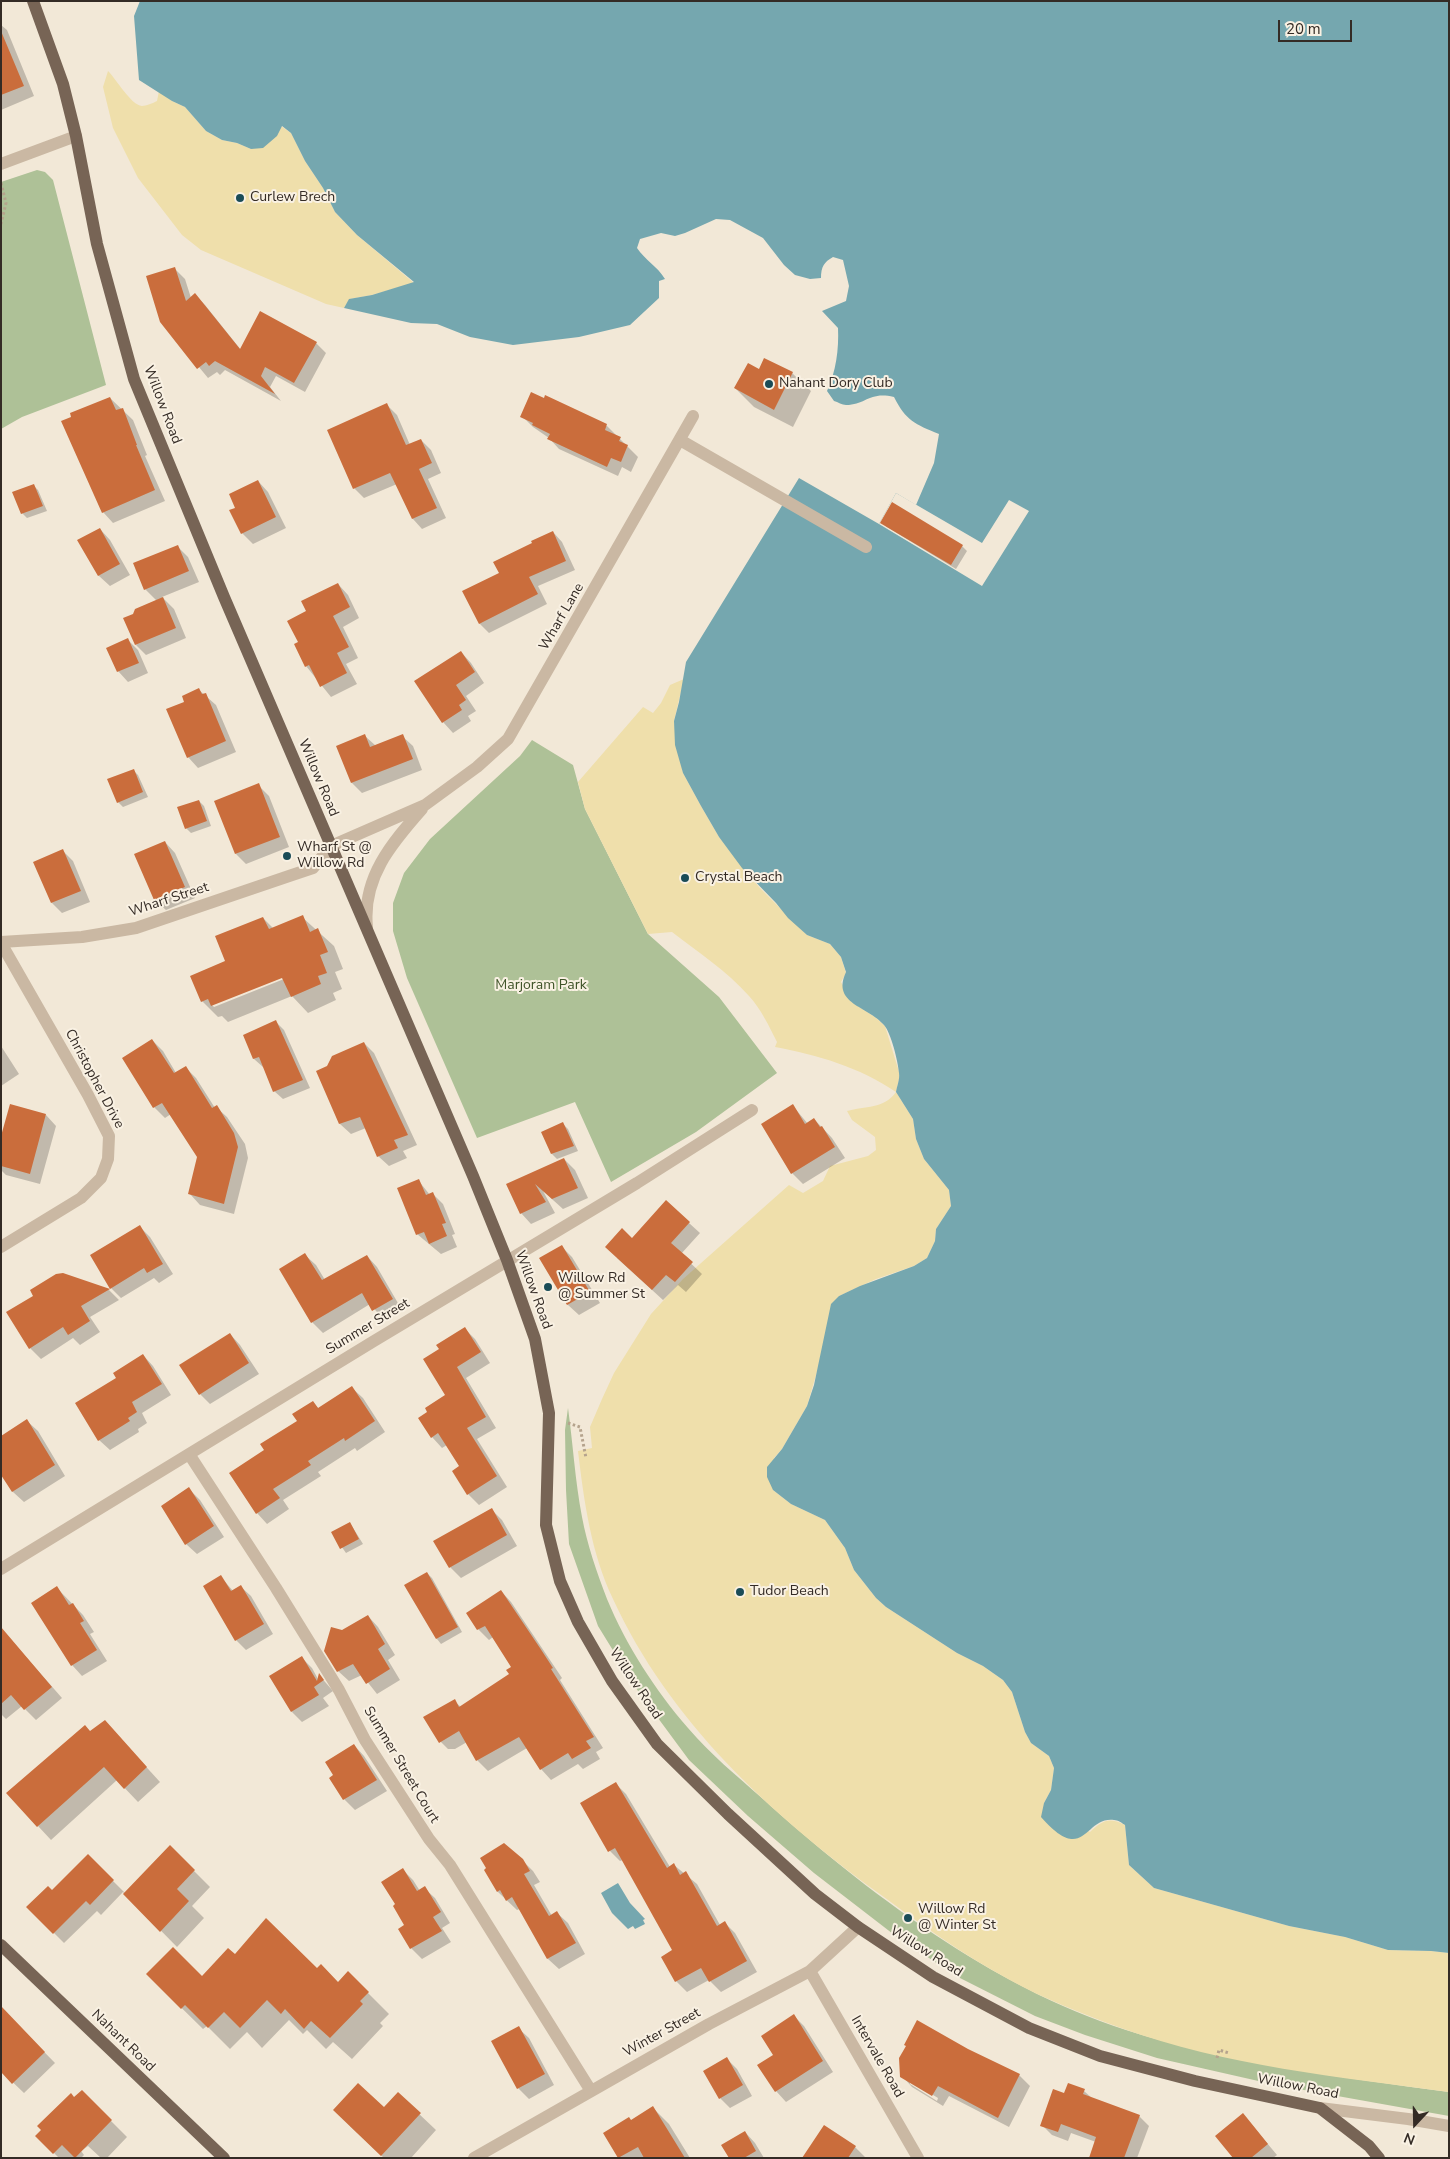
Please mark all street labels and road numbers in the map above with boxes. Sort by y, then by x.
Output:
street label: Willow Road [139,363,185,447]
street label: Wharf Lane [536,580,588,654]
street label: Willow Road [294,737,342,819]
street label: Wharf Street [127,879,211,921]
street label: Christopher Drive [61,1026,127,1132]
street label: Willow Road [511,1248,555,1332]
street label: Summer Street [323,1295,413,1359]
street label: Willow Road [605,1645,665,1723]
street label: Summer Street Court [360,1704,442,1826]
street label: Willow Road [887,1923,965,1981]
street label: Winter Street [620,2005,704,2061]
street label: Nahant Road [88,2006,158,2076]
street label: Intervale Road [847,2013,907,2101]
street label: Willow Road [1256,2071,1340,2103]

